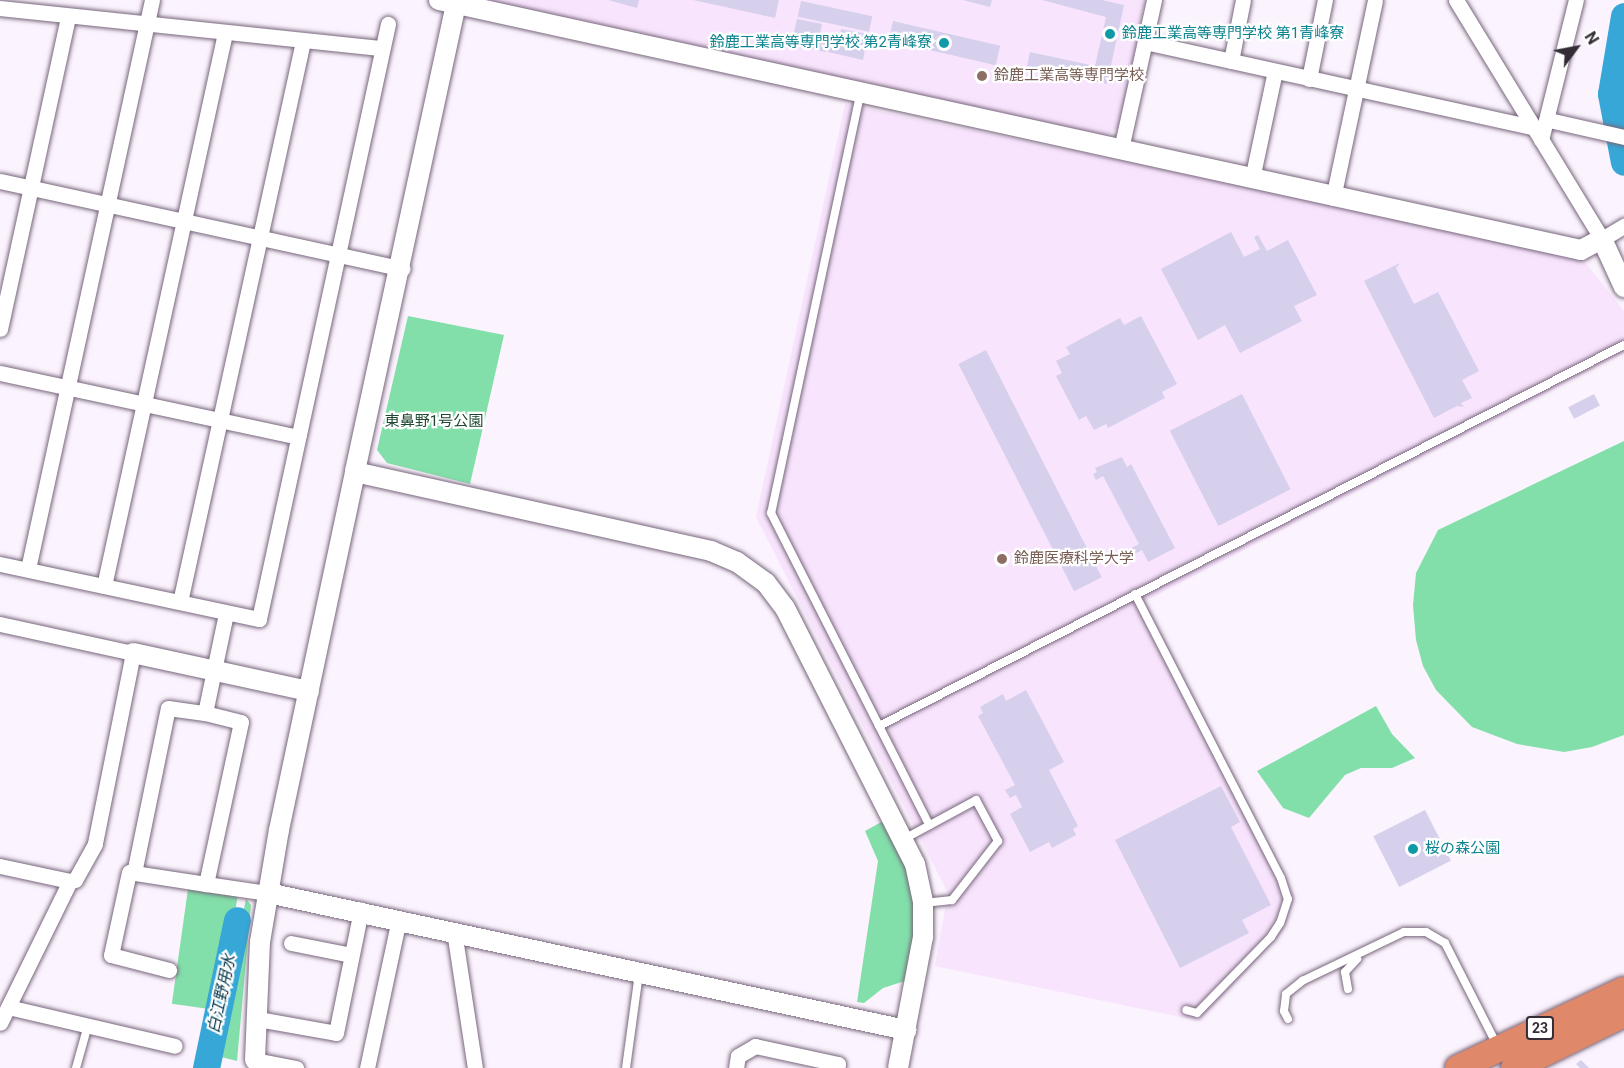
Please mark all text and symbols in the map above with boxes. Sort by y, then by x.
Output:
north arrow [1546,18,1606,78]
place label: 鈴鹿工業高等専門学校 第1青峰寮 [1122,25,1344,43]
marker: 鈴鹿工業高等専門学校 第1青峰寮 [1103,27,1117,41]
text: N [1581,28,1603,48]
place label: 鈴鹿工業高等専門学校 第2青峰寮 [710,34,932,52]
marker: 鈴鹿工業高等専門学校 第2青峰寮 [937,36,951,50]
place label: 鈴鹿工業高等専門学校 [994,67,1144,85]
marker: 鈴鹿工業高等専門学校 [975,69,989,83]
park label: 東鼻野1号公園 [385,413,483,431]
place label: 鈴鹿医療科学大学 [1014,550,1134,568]
marker: 鈴鹿医療科学大学 [995,552,1009,566]
place label: 桜の森公園 [1425,840,1500,858]
marker: 桜の森公園 [1406,842,1420,856]
water label: 白江野用水 [204,953,240,1035]
road number: 23 [1525,1017,1555,1039]

